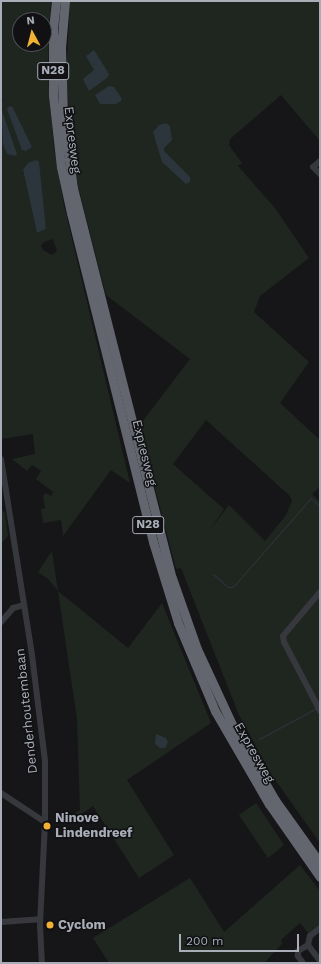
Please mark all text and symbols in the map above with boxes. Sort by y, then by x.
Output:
north arrow [12,12,52,52]
text: N [26,14,35,28]
road number: N28 [37,61,69,81]
street label: Expresweg [60,106,84,174]
street label: Expresweg [128,418,160,488]
road number: N28 [132,515,164,535]
street label: Denderhoutembaan [13,648,41,774]
street label: Expresweg [230,720,278,786]
place label: Ninove Lindendreef [55,811,132,842]
marker: Ninove Lindendreef [42,821,52,831]
place label: Cyclom [58,917,106,933]
marker: Cyclom [45,920,55,930]
scale bar [181,926,301,952]
text: 200 m [186,934,223,948]

